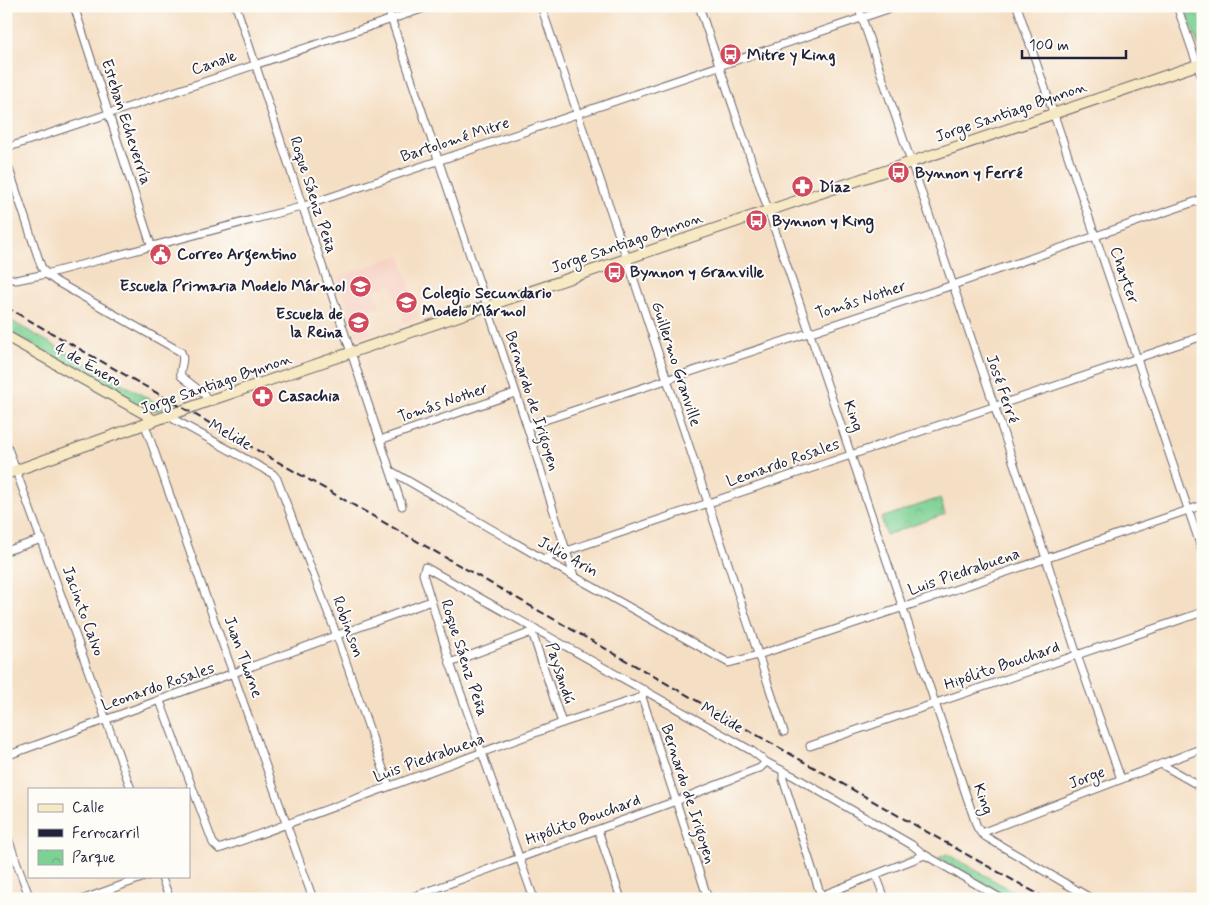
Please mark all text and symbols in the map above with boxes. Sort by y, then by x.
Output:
scale bar [1022,28,1125,60]
text: 100 m [1029,36,1069,56]
bus stop icon: Mitre y King [719,43,743,67]
street label: Canale [188,45,240,81]
place label: Mitre y King [747,45,835,67]
street label: Esteban Echeverría [96,56,156,188]
street label: Jorge Santiago Bynnon [933,76,1090,149]
street label: Bartolomé Mitre [398,112,512,168]
street label: Roque Sáenz Peña [284,134,342,256]
bus stop icon: Bynnon y Ferré [887,161,911,185]
place label: Bynnon y Ferré [915,163,1024,184]
pharmacy icon: Díaz [791,175,815,199]
place label: Díaz [819,177,851,198]
street label: Jorge Santiago Bynnon [549,207,706,280]
bus stop icon: Bynnon y King [744,209,768,233]
place label: Bynnon y King [772,211,874,234]
public building icon: Correo Argentino [149,242,173,266]
place label: Correo Argentino [177,244,297,267]
street label: Chayter [1105,244,1144,306]
bus stop icon: Bynnon y Granville [602,260,626,284]
place label: Bynnon y Granville [630,262,764,283]
school or university icon: Escuela Primaria Modelo Mármol [349,274,373,298]
street label: Tomás Nother [813,275,909,325]
place label: Escuela Primaria Modelo Mármol [120,276,345,297]
place label: Colegio Secundario Modelo Mármol [422,283,552,322]
school or university icon: Colegio Secundario Modelo Mármol [394,290,418,314]
street label: Guillermo Granville [646,299,706,429]
place label: Escuela de la Reina [276,304,343,343]
school or university icon: Escuela de la Reina [347,311,371,335]
street label: Bernardo de Irigoyen [499,329,564,474]
street label: 4 de Enero [51,338,125,392]
street label: Jorge Santiago Bynnon [138,348,295,421]
street label: José Ferré [980,352,1024,426]
street label: Tomás Nother [395,378,491,428]
pharmacy icon: Casachia [250,384,274,408]
place label: Casachia [278,386,340,407]
street label: King [837,398,868,435]
street label: Melide [205,415,256,456]
street label: Leonardo Rosales [724,434,842,492]
street label: Julio Arin [534,532,602,582]
street label: Luis Piedrabuena [905,543,1023,601]
street label: Jacinto Calvo [57,563,109,659]
street label: Robinson [327,593,369,661]
street label: Roque Sáenz Peña [435,597,493,719]
street label: Juan Thorne [219,613,268,701]
street label: Hipólito Bouchard [941,636,1063,696]
street label: Paysandú [540,640,580,706]
street label: Leonardo Rosales [99,658,217,716]
street label: Melide [697,697,747,739]
street label: Bernardo de Irigoyen [655,722,720,867]
street label: Luis Piedrabuena [371,728,488,788]
street label: Jorge [1066,762,1108,795]
street label: King [967,781,998,818]
legend [28,788,190,878]
street label: Hipólito Bouchard [523,789,643,851]
text: Calle [72,798,104,818]
text: Ferrocarril [72,824,140,844]
text: Parque [72,848,115,868]

